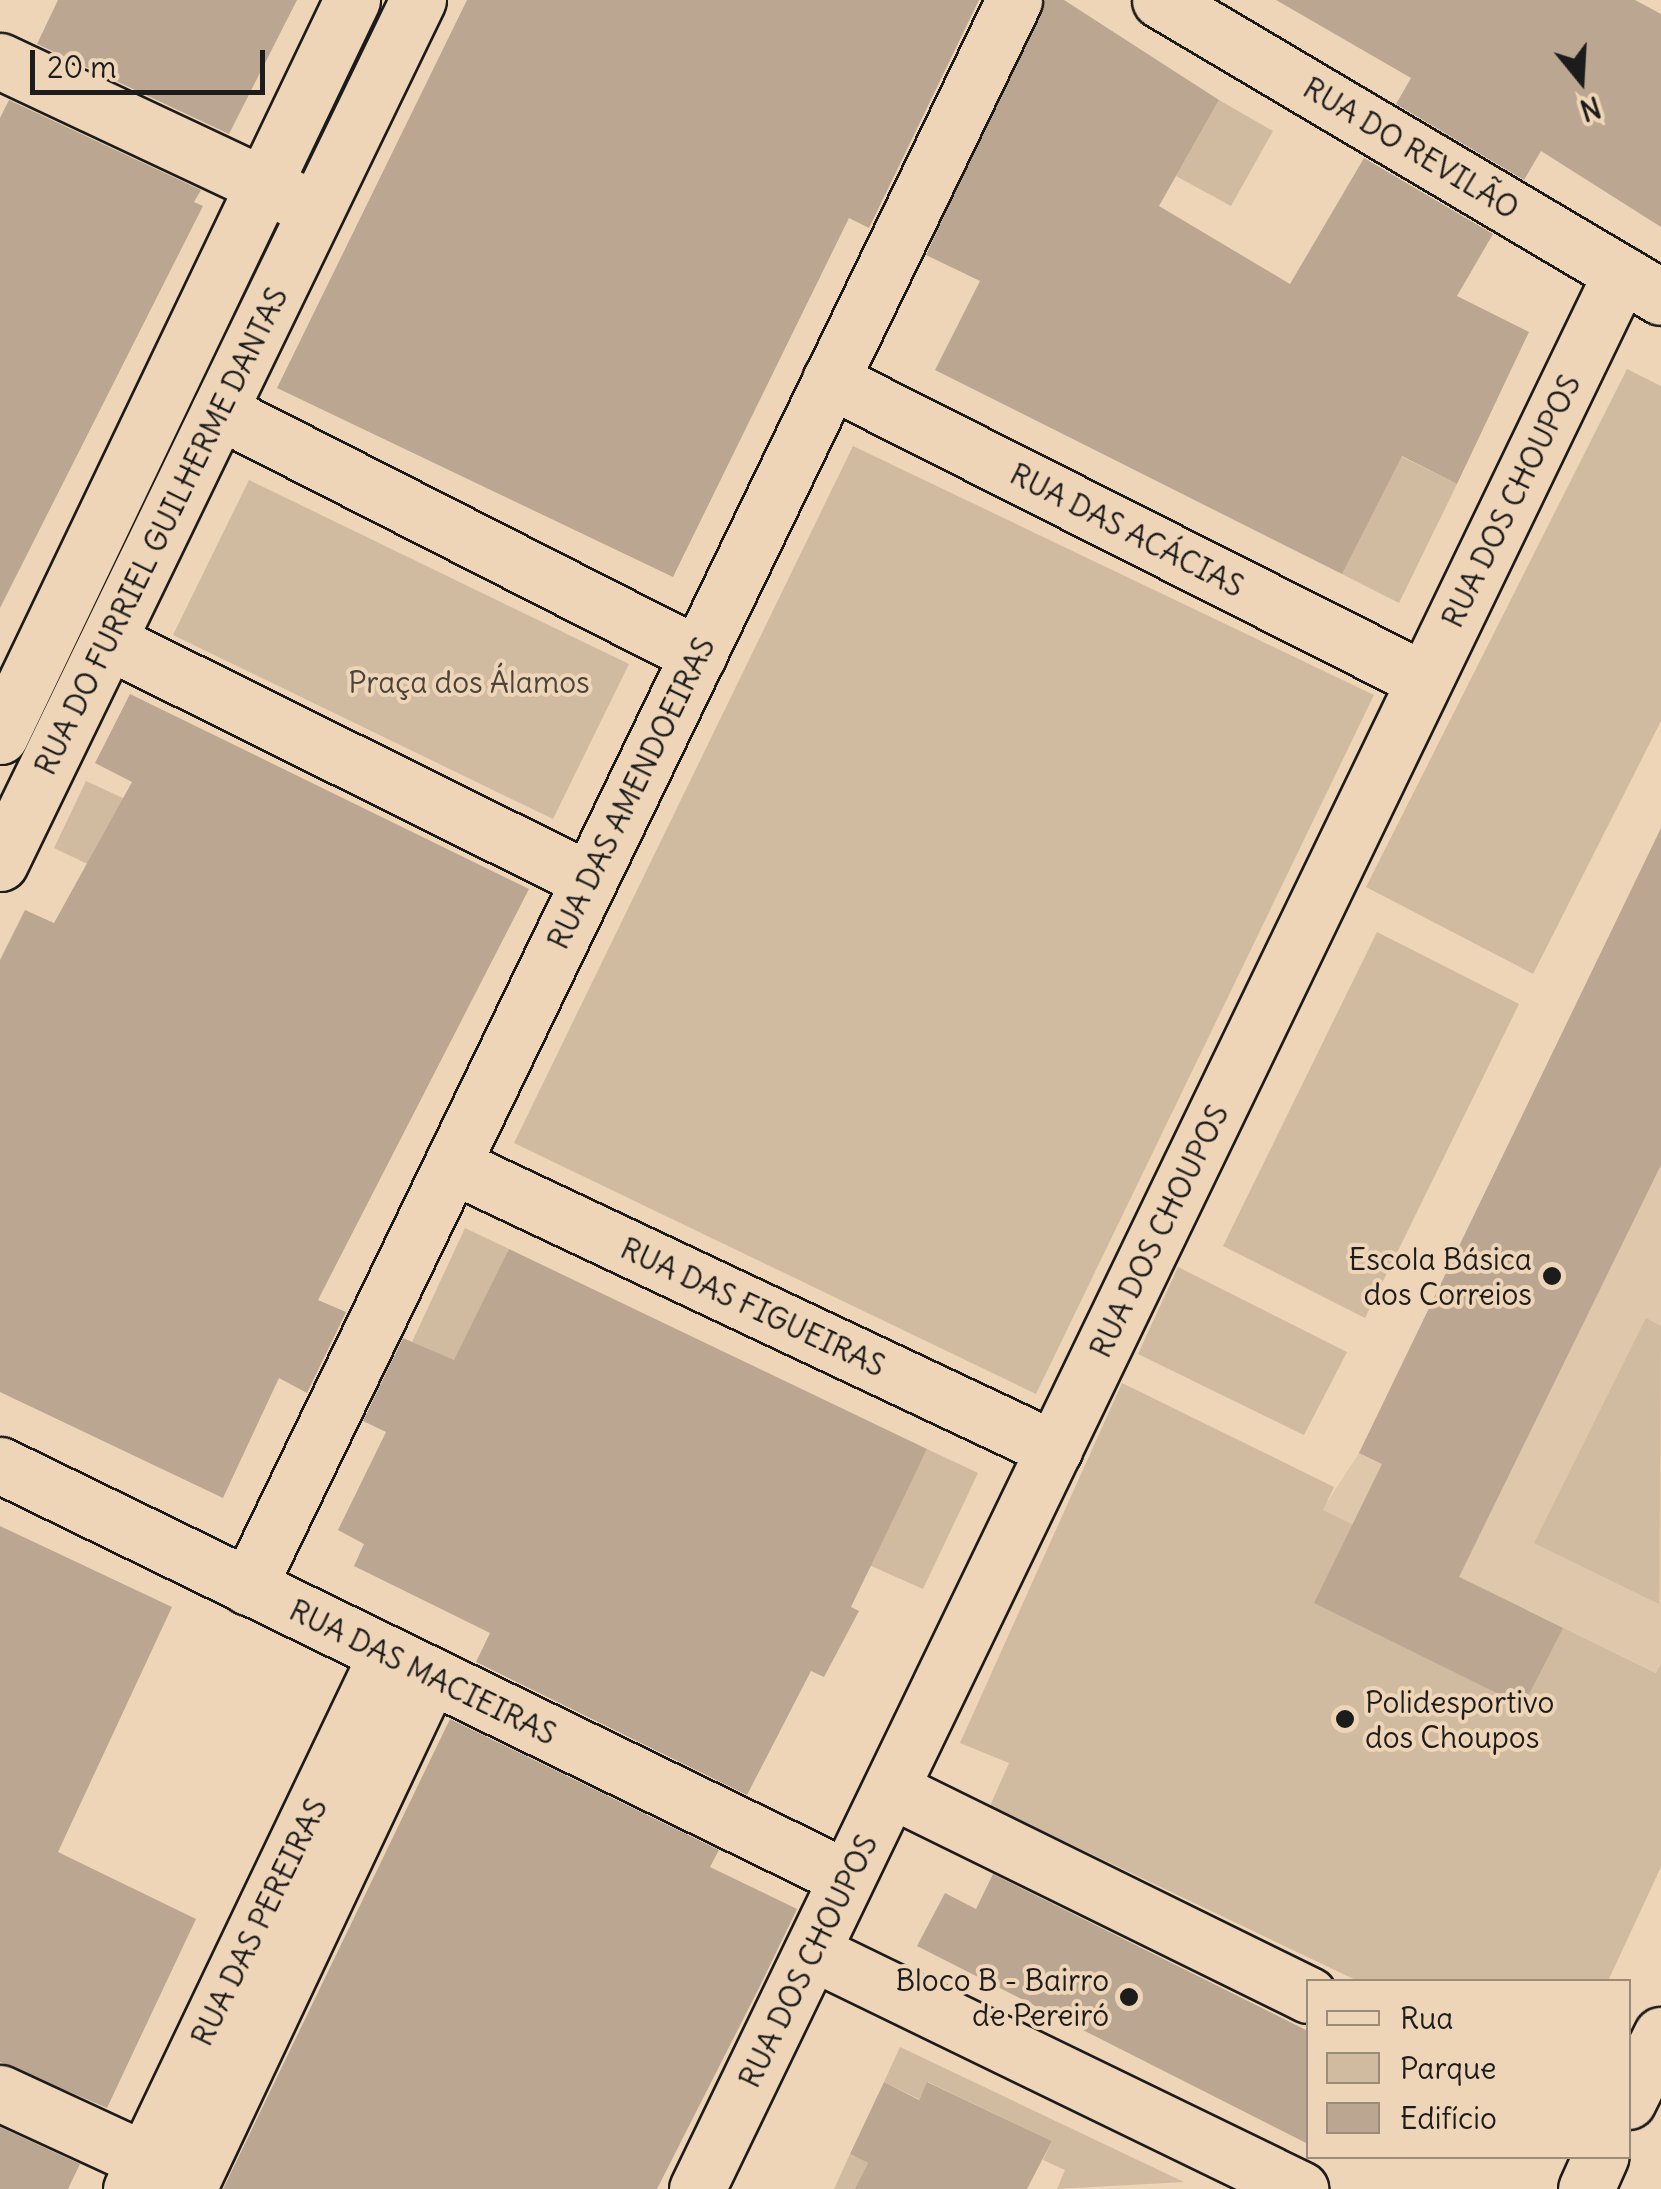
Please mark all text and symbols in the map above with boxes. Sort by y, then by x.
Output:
scale bar [35,30,270,92]
north arrow [1531,30,1631,130]
text: 20 m [47,48,117,86]
street label: RUA DO REVILÃO [1297,69,1525,227]
text: N [1576,88,1605,129]
street label: RUA DO FURRIEL GUILHERME DANTAS [27,281,295,781]
street label: RUA DOS CHOUPOS [1434,369,1588,633]
street label: RUA DAS ACÁCIAS [1004,456,1250,604]
street label: RUA DAS AMENDOEIRAS [540,631,722,955]
park label: Praça dos Álamos [348,664,590,700]
street label: RUA DOS CHOUPOS [1082,1099,1236,1363]
street label: RUA DAS FIGUEIRAS [615,1230,891,1384]
place label: Escola Básica dos Correios [1349,1241,1532,1312]
marker: Escola Básica dos Correios [1541,1265,1563,1287]
street label: RUA DAS MACIEIRAS [284,1592,562,1752]
place label: Polidesportivo dos Choupos [1365,1684,1554,1754]
marker: Polidesportivo dos Choupos [1334,1708,1356,1730]
street label: RUA DAS PEREIRAS [183,1792,335,2052]
street label: RUA DOS CHOUPOS [731,1829,885,2093]
place label: Bloco B - Bairro de Pereiró [895,1962,1109,2032]
legend [1306,1979,1631,2159]
marker: Bloco B - Bairro de Pereiró [1118,1986,1140,2008]
text: Rua [1400,1999,1453,2037]
text: Parque [1400,2049,1496,2087]
text: Edifício [1400,2099,1497,2137]

